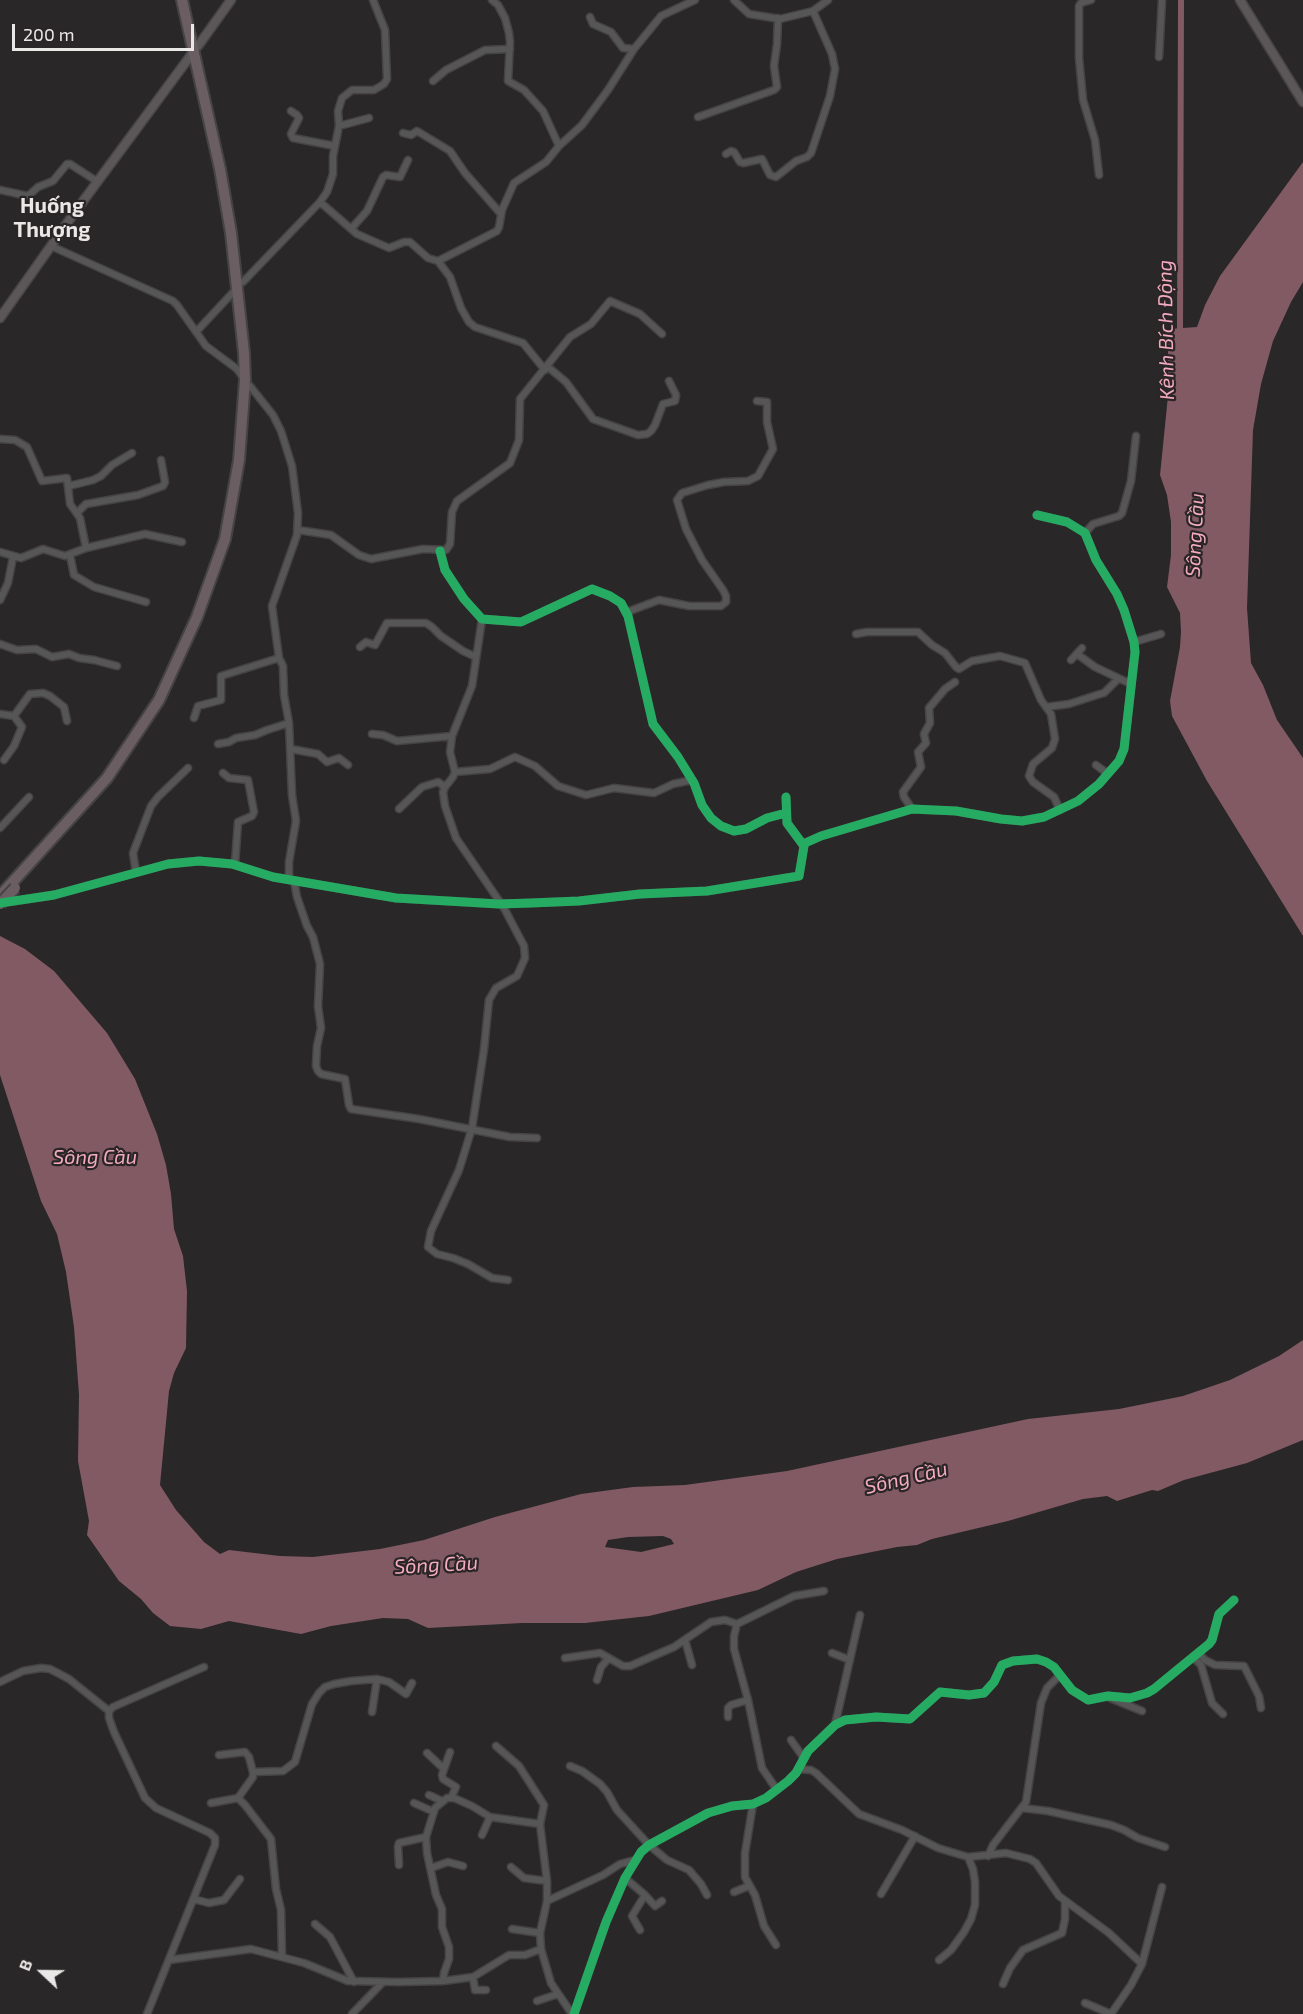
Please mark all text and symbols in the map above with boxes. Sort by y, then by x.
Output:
scale bar [15,12,196,50]
text: 200 m [23,23,75,45]
district label: Huống Thượng [14,193,90,243]
water label: Kênh Bích Động [1153,260,1179,400]
water label: Sông Cầu [1181,492,1209,578]
water label: Sông Cầu [53,1145,137,1169]
water label: Sông Cầu [862,1457,950,1499]
water label: Sông Cầu [393,1551,479,1579]
north arrow [12,1942,72,2002]
text: B [14,1957,36,1973]

